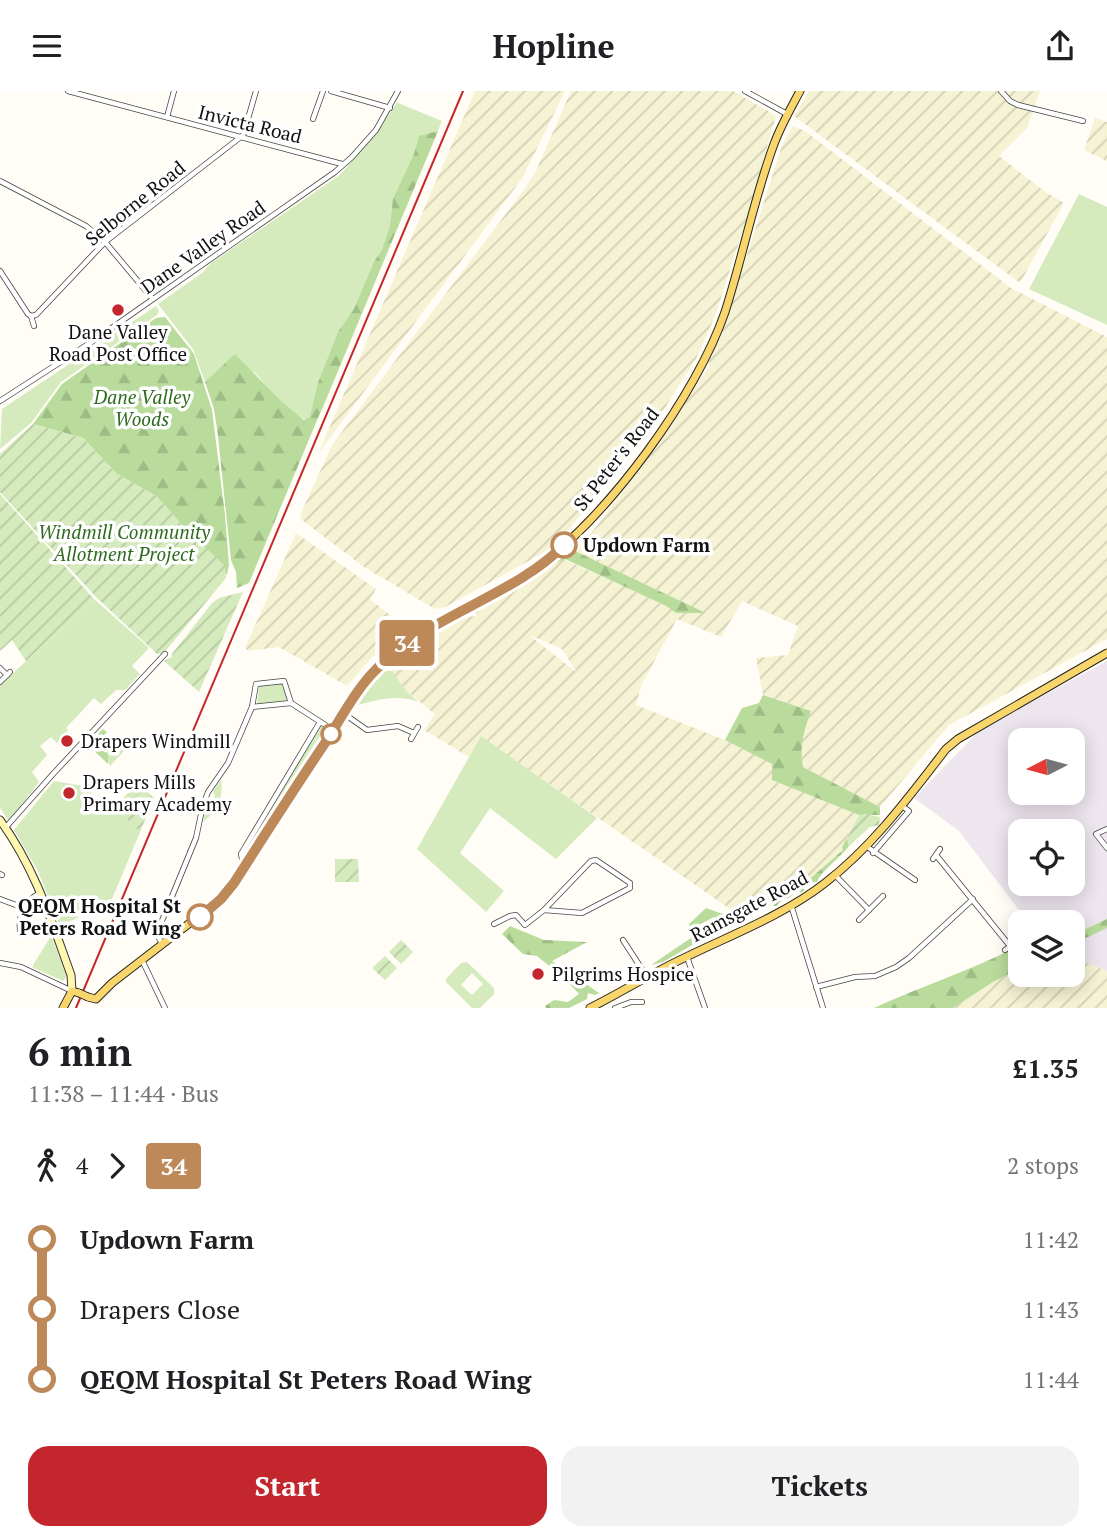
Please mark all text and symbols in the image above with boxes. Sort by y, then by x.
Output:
text: Hopline [492,25,615,67]
icon: menu [28,27,66,65]
icon: share [1041,27,1079,65]
street label: Invicta Road [196,99,305,149]
street label: Selborne Road [80,154,190,251]
street label: Dane Valley Road [136,194,270,299]
marker: Dane Valley Road Post Office [110,302,126,318]
place label: Dane Valley Road Post Office [49,319,187,366]
park label: Dane Valley Woods [93,384,192,431]
street label: St Peter's Road [567,401,664,516]
park label: Windmill Community Allotment Project [38,519,211,566]
marker: Updown Farm [551,532,577,558]
place label: Updown Farm [583,532,711,557]
line badge: 34 [376,620,438,666]
text: 34 [393,627,421,659]
unlabelled marker [321,724,341,744]
place label: Drapers Windmill [81,728,231,753]
north arrow [1008,728,1085,805]
map controls [1008,728,1085,987]
marker: Drapers Windmill [59,733,75,749]
place label: Drapers Mills Primary Academy [83,769,232,816]
marker: Drapers Mills Primary Academy [61,785,77,801]
button: locate [1008,819,1085,896]
street label: Ramsgate Road [686,864,812,947]
place label: QEQM Hospital St Peters Road Wing [18,893,182,940]
marker: QEQM Hospital St Peters Road Wing [187,904,213,930]
button: layers [1008,910,1085,987]
place label: Pilgrims Hospice [552,961,694,986]
marker: Pilgrims Hospice [530,966,546,982]
text: 6 min [28,1027,132,1077]
text: £1.35 [1013,1051,1079,1085]
text: 11:38 – 11:44 · Bus [28,1078,219,1109]
icon: walk [28,1147,66,1185]
icon: forward [98,1147,136,1185]
text: 4 [76,1150,88,1181]
text: 34 [160,1150,187,1182]
text: 2 stops [1007,1150,1079,1181]
text: Updown Farm [80,1222,254,1256]
text: 11:42 [1022,1224,1079,1255]
text: Drapers Close [80,1292,240,1326]
text: 11:43 [1022,1294,1079,1325]
text: QEQM Hospital St Peters Road Wing [80,1362,531,1396]
text: 11:44 [1022,1364,1079,1395]
button: Start [28,1446,547,1526]
button: Tickets [561,1446,1079,1526]

